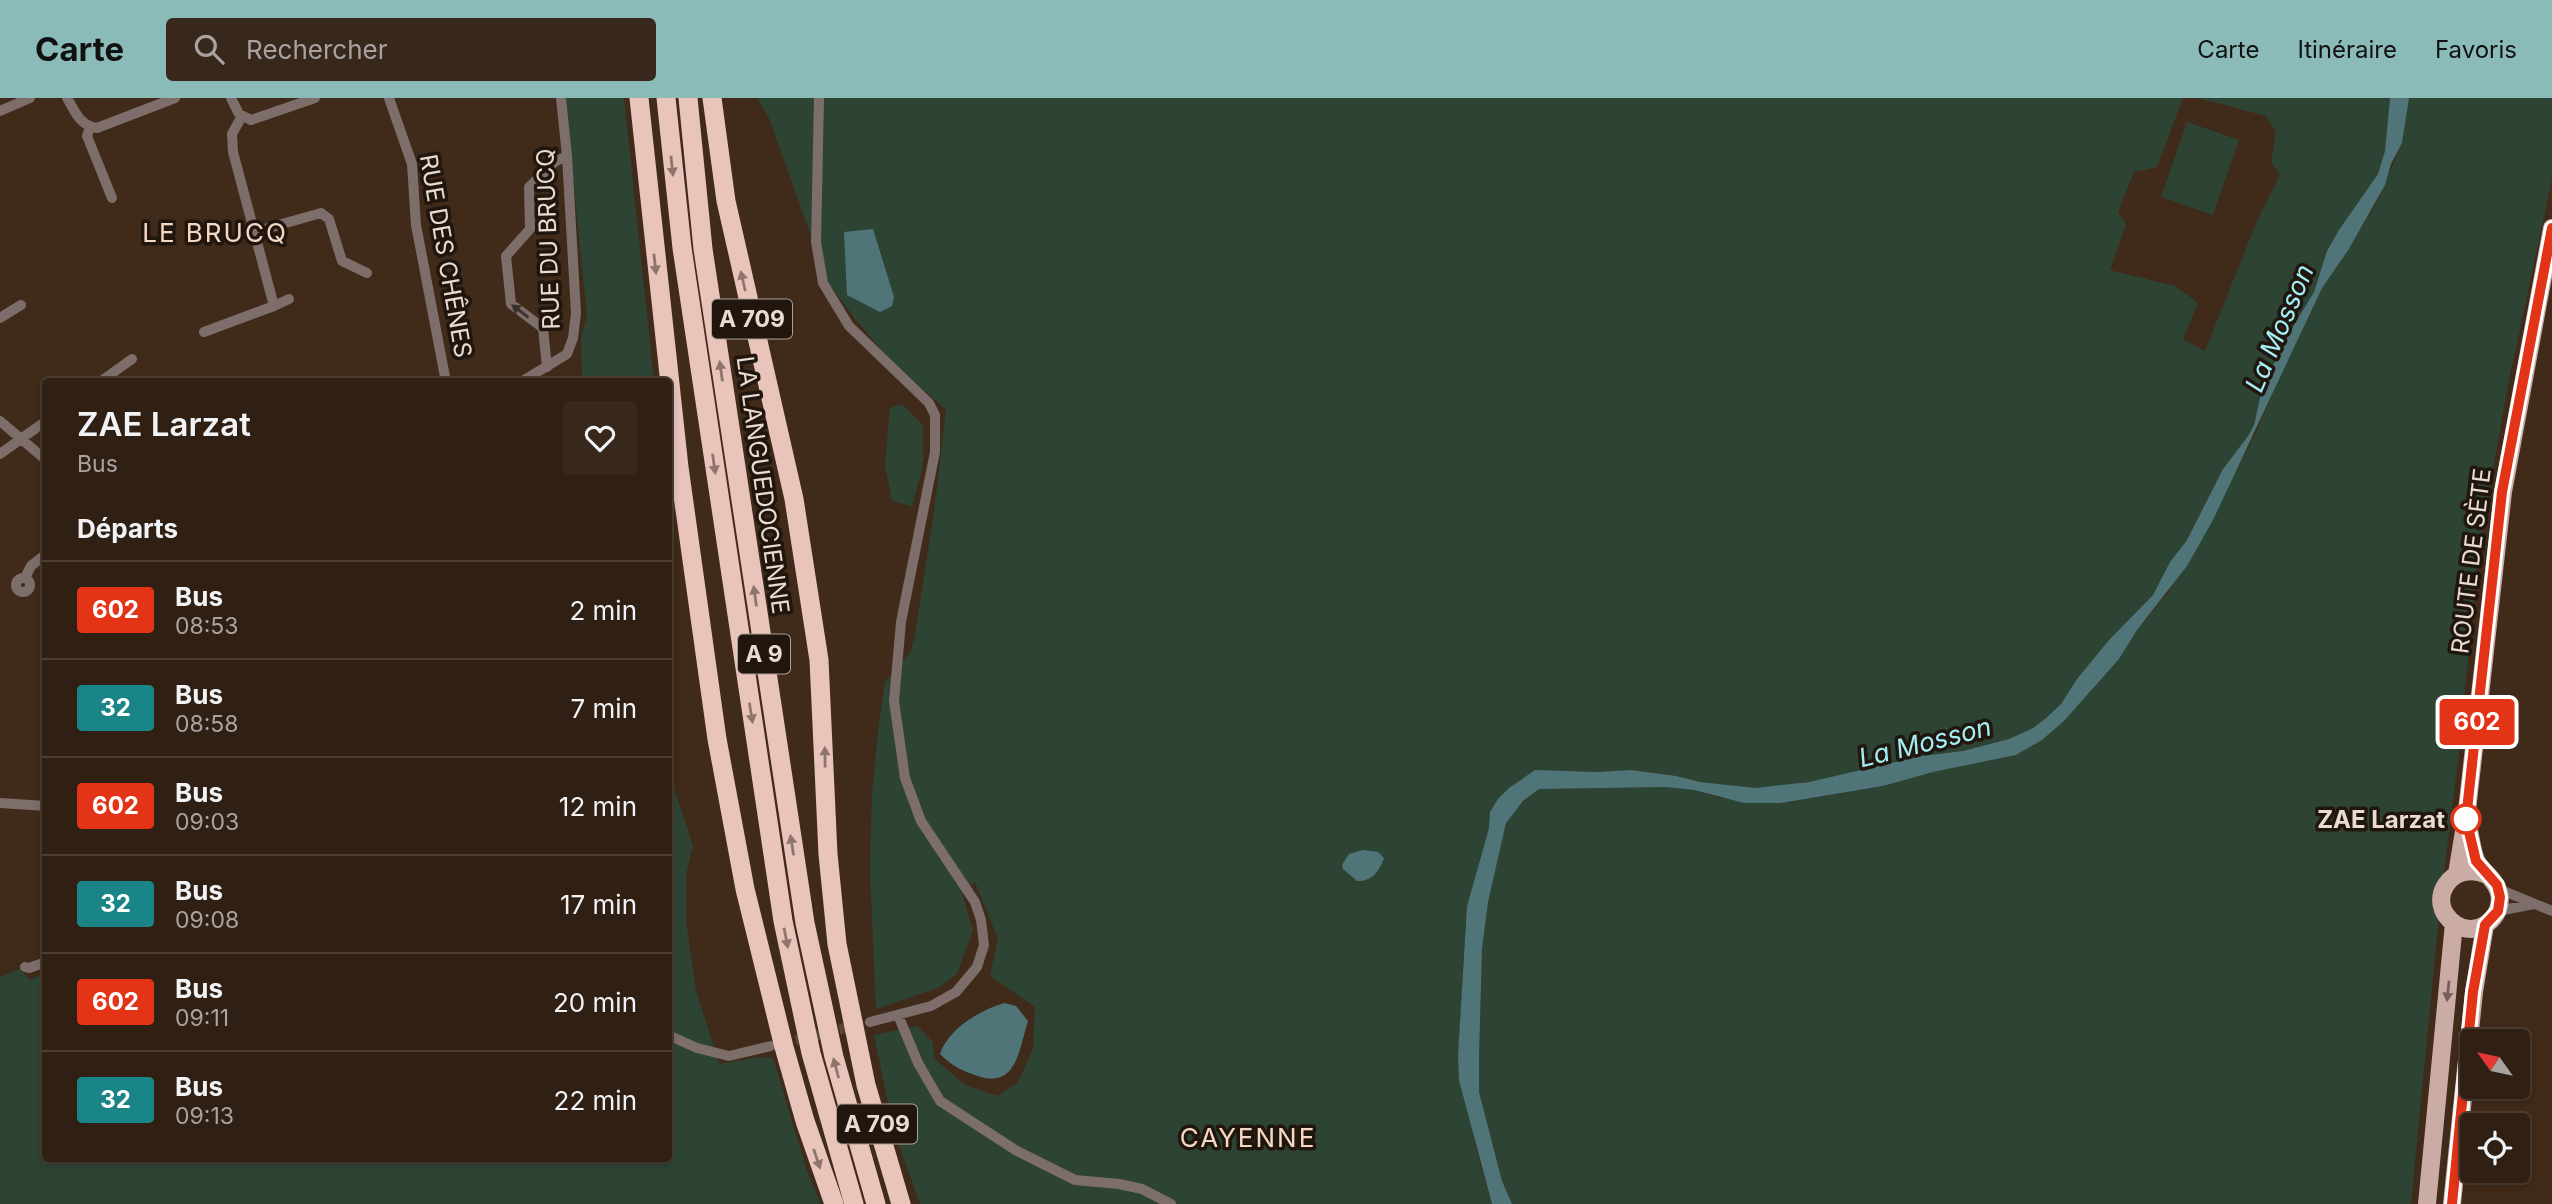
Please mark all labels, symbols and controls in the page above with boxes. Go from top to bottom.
search box [166,18,656,81]
text: Carte [35,29,124,69]
icon: search [190,30,228,68]
text: Rechercher [246,34,388,65]
text: Carte [2197,35,2259,64]
text: Itinéraire [2297,35,2397,64]
text: Favoris [2435,35,2517,64]
street label: RUE DU BRUCQ [530,148,566,330]
street label: RUE DES CHÊNES [414,152,479,360]
one-way arrow [667,155,678,177]
district label: LE BRUCQ [142,217,288,248]
one-way arrow [650,254,661,276]
water label: La Mosson [2238,260,2320,396]
one-way arrow [737,270,748,292]
road number: A 709 [712,300,792,339]
one-way arrow [511,304,530,318]
street label: LA LANGUEDOCIENNE [731,354,795,616]
one-way arrow [715,360,726,382]
button: heart [563,401,637,475]
text: ZAE Larzat [77,404,251,444]
text: Bus [77,450,118,478]
one-way arrow [708,453,719,475]
street label: ROUTE DE SÈTE [2444,467,2497,655]
text: Départs [77,513,178,544]
text: Bus [175,581,223,612]
one-way arrow [749,585,760,607]
text: 602 [92,595,139,624]
text: 2 min [569,595,637,626]
text: 08:53 [175,612,239,640]
road number: A 9 [738,634,790,674]
text: Bus [175,679,223,710]
text: 32 [100,693,131,722]
text: 7 min [571,693,637,724]
line badge: 602 [2437,699,2517,745]
one-way arrow [746,702,757,724]
text: 602 [2454,707,2500,736]
text: 08:58 [175,710,239,738]
water label: La Mosson [1856,711,1994,773]
one-way arrow [819,746,830,768]
text: Bus [175,777,223,808]
text: 602 [92,791,139,820]
text: 12 min [559,791,637,822]
marker: ZAE Larzat [2451,804,2481,834]
place label: ZAE Larzat [2317,805,2445,834]
text: 09:03 [175,808,239,836]
one-way arrow [786,834,797,856]
text: Bus [175,875,223,906]
text: 32 [100,889,131,918]
text: 17 min [560,889,637,920]
text: 09:08 [175,906,239,934]
one-way arrow [781,927,792,949]
text: Bus [175,973,223,1004]
one-way arrow [2442,981,2453,1003]
text: 602 [92,987,139,1016]
text: 20 min [553,987,637,1018]
text: 09:11 [175,1004,229,1032]
north arrow [2460,1029,2530,1099]
map controls [2460,1029,2530,1183]
one-way arrow [831,1057,841,1078]
text: Bus [175,1071,223,1102]
text: 32 [100,1085,131,1114]
text: 22 min [554,1085,637,1116]
text: 09:13 [175,1102,234,1130]
road number: A 709 [837,1105,917,1144]
button: locate [2460,1113,2530,1183]
district label: CAYENNE [1180,1122,1316,1153]
one-way arrow [813,1149,823,1170]

